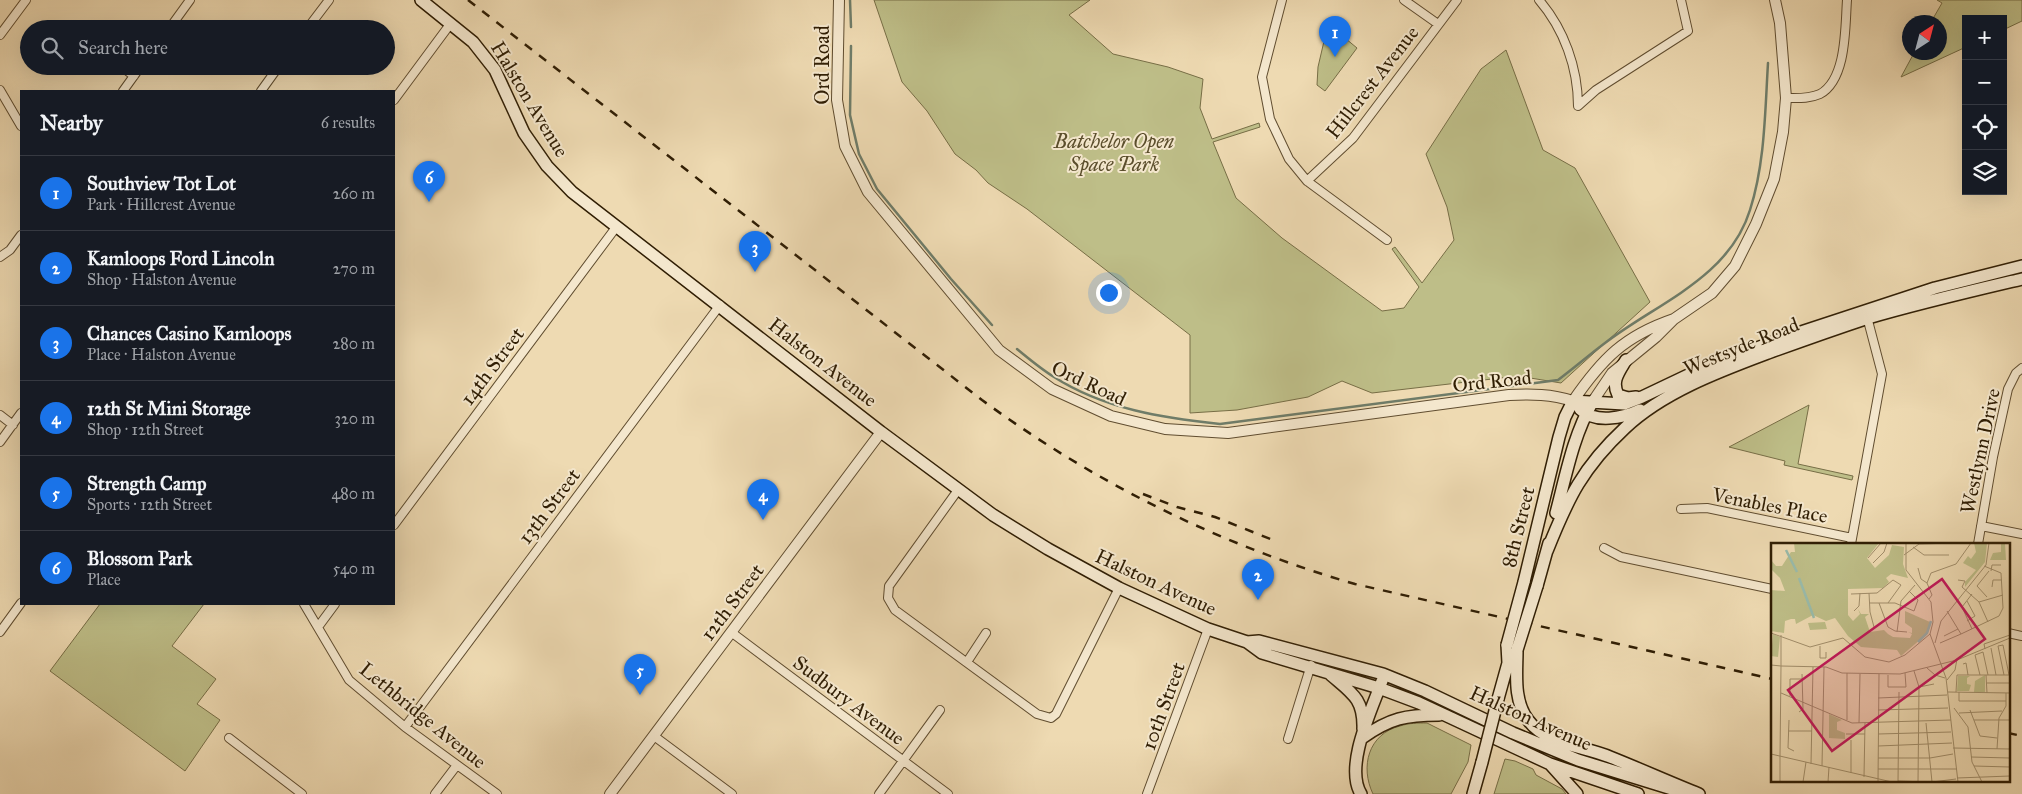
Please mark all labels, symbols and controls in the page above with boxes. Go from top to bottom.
north arrow [1902,15,1947,60]
map controls [1962,15,2007,195]
button: + [1962,15,2007,60]
pin: 1 [1319,16,1351,57]
search box [20,20,395,75]
street label: Hillcrest Avenue [1321,21,1423,143]
street label: Ord Road [810,25,834,105]
icon: search [38,34,66,62]
text: Search here [78,36,168,59]
street label: Halston Avenue [486,37,574,161]
button: − [1962,60,2007,105]
button: locate [1962,105,2007,150]
text: Nearby [40,110,103,136]
text: 6 results [321,113,375,132]
park label: Batchelor Open Space Park [1053,129,1175,177]
button: layers [1962,150,2007,195]
pin: 6 [413,161,445,202]
text: Southview Tot Lot [87,172,236,195]
text: 1 [53,184,59,203]
text: 260 m [333,184,375,203]
text: Park · Hillcrest Avenue [87,195,235,214]
pin: 3 [739,231,771,272]
text: Kamloops Ford Lincoln [87,247,274,270]
text: 2 [52,259,60,278]
text: 270 m [333,259,375,278]
text: Shop · Halston Avenue [87,270,236,289]
your location [1096,280,1122,306]
street label: Halston Avenue [764,312,882,412]
street label: Westsyde Road [1680,312,1802,380]
text: Chances Casino Kamloops [87,322,291,345]
street label: 14th Street [455,322,529,410]
text: 3 [53,334,59,353]
text: 280 m [332,334,375,353]
text: Place · Halston Avenue [87,345,236,364]
street label: Ord Road [1048,355,1130,411]
street label: Ord Road [1451,365,1533,397]
street label: Westlynn Drive [1955,386,2005,516]
text: 12th St Mini Storage [87,397,251,420]
text: 4 [52,409,60,428]
text: 320 m [335,409,375,428]
text: Shop · 12th Street [87,420,204,439]
street label: 13th Street [513,464,585,548]
text: Strength Camp [87,472,207,495]
pin: 4 [747,479,779,520]
street label: Venables Place [1709,482,1830,528]
text: 5 [52,484,60,503]
text: 480 m [331,484,375,503]
street label: 8th Street [1496,484,1540,570]
text: Sports · 12th Street [87,495,212,514]
street label: Halston Avenue [1092,543,1220,621]
inset map [1771,543,2010,782]
text: Blossom Park [87,547,192,570]
text: 6 [52,559,60,578]
text: 540 m [333,559,375,578]
street label: 12th Street [695,559,769,645]
pin: 2 [1242,559,1274,600]
text: Place [87,570,121,589]
street label: Sudbury Avenue [788,650,910,750]
pin: 5 [624,654,656,695]
street label: Lethbridge Avenue [354,657,491,774]
street label: 10th Street [1136,659,1190,753]
street label: Halston Avenue [1466,680,1596,756]

